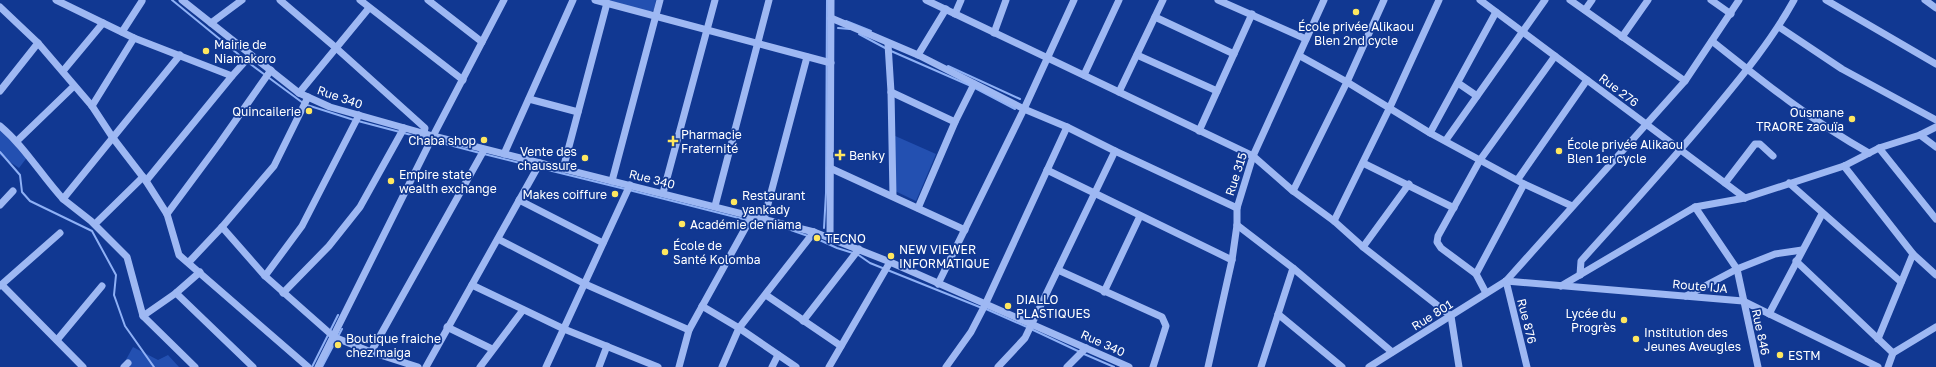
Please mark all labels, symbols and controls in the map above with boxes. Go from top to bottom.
marker: École privée Alikaou Blen 2nd cycle [1351,7,1361,17]
place label: École privée Alikaou Blen 2nd cycle [1298,19,1414,48]
place label: Mairie de Niamakoro [214,37,276,66]
marker: Mairie de Niamakoro [201,46,211,56]
street label: Rue 276 [1596,70,1642,110]
street label: Rue 340 [315,82,365,112]
place label: Quincailerie [232,104,301,119]
place label: Ousmane TRAORE zaouïa [1756,105,1844,134]
marker: Quincailerie [304,106,314,116]
marker: Ousmane TRAORE zaouïa [1847,114,1857,124]
place label: Pharmacie Fraternité [681,127,742,156]
place label: Chaba shop [408,133,476,148]
marker: Chaba shop [479,135,489,145]
marker: Pharmacie Fraternité [668,136,678,146]
place label: École privée Alikaou Blen 1er cycle [1567,137,1683,166]
place label: Vente des chaussure [518,144,577,173]
marker: École privée Alikaou Blen 1er cycle [1554,146,1564,156]
place label: Benky [849,148,885,163]
marker: Benky [834,149,846,161]
street label: Rue 315 [1222,150,1250,198]
marker: Vente des chaussure [580,153,590,163]
street label: Rue 340 [627,166,677,192]
place label: Empire state wealth exchange [399,167,497,196]
marker: Empire state wealth exchange [386,176,396,186]
place label: Makes coiffure [522,187,607,202]
place label: Restaurant yankady [742,188,806,217]
marker: Makes coiffure [610,189,620,199]
marker: Restaurant yankady [729,197,739,207]
place label: Académie de niama [690,217,802,232]
marker: Académie de niama [677,219,687,229]
place label: TECNO [825,231,866,246]
marker: TECNO [812,233,822,243]
place label: École de Santé Kolomba [673,238,760,267]
place label: NEW VIEWER INFORMATIQUE [899,242,990,271]
marker: École de Santé Kolomba [660,247,670,257]
marker: NEW VIEWER INFORMATIQUE [886,251,896,261]
street label: Route IJA [1672,276,1728,296]
place label: DIALLO PLASTIQUES [1016,292,1091,321]
street label: Rue 801 [1409,296,1456,333]
street label: Rue 876 [1514,297,1540,345]
marker: DIALLO PLASTIQUES [1003,301,1013,311]
place label: Lycée du Progrès [1566,306,1616,335]
street label: Rue 846 [1749,307,1773,357]
marker: Lycée du Progrès [1619,315,1629,325]
place label: Institution des Jeunes Aveugles [1644,325,1741,354]
street label: Rue 340 [1079,327,1127,359]
place label: Boutique fraiche chez maiga [346,331,441,360]
marker: Institution des Jeunes Aveugles [1631,334,1641,344]
marker: Boutique fraiche chez maiga [333,340,343,350]
place label: ESTM [1788,348,1821,363]
marker: ESTM [1775,350,1785,360]

